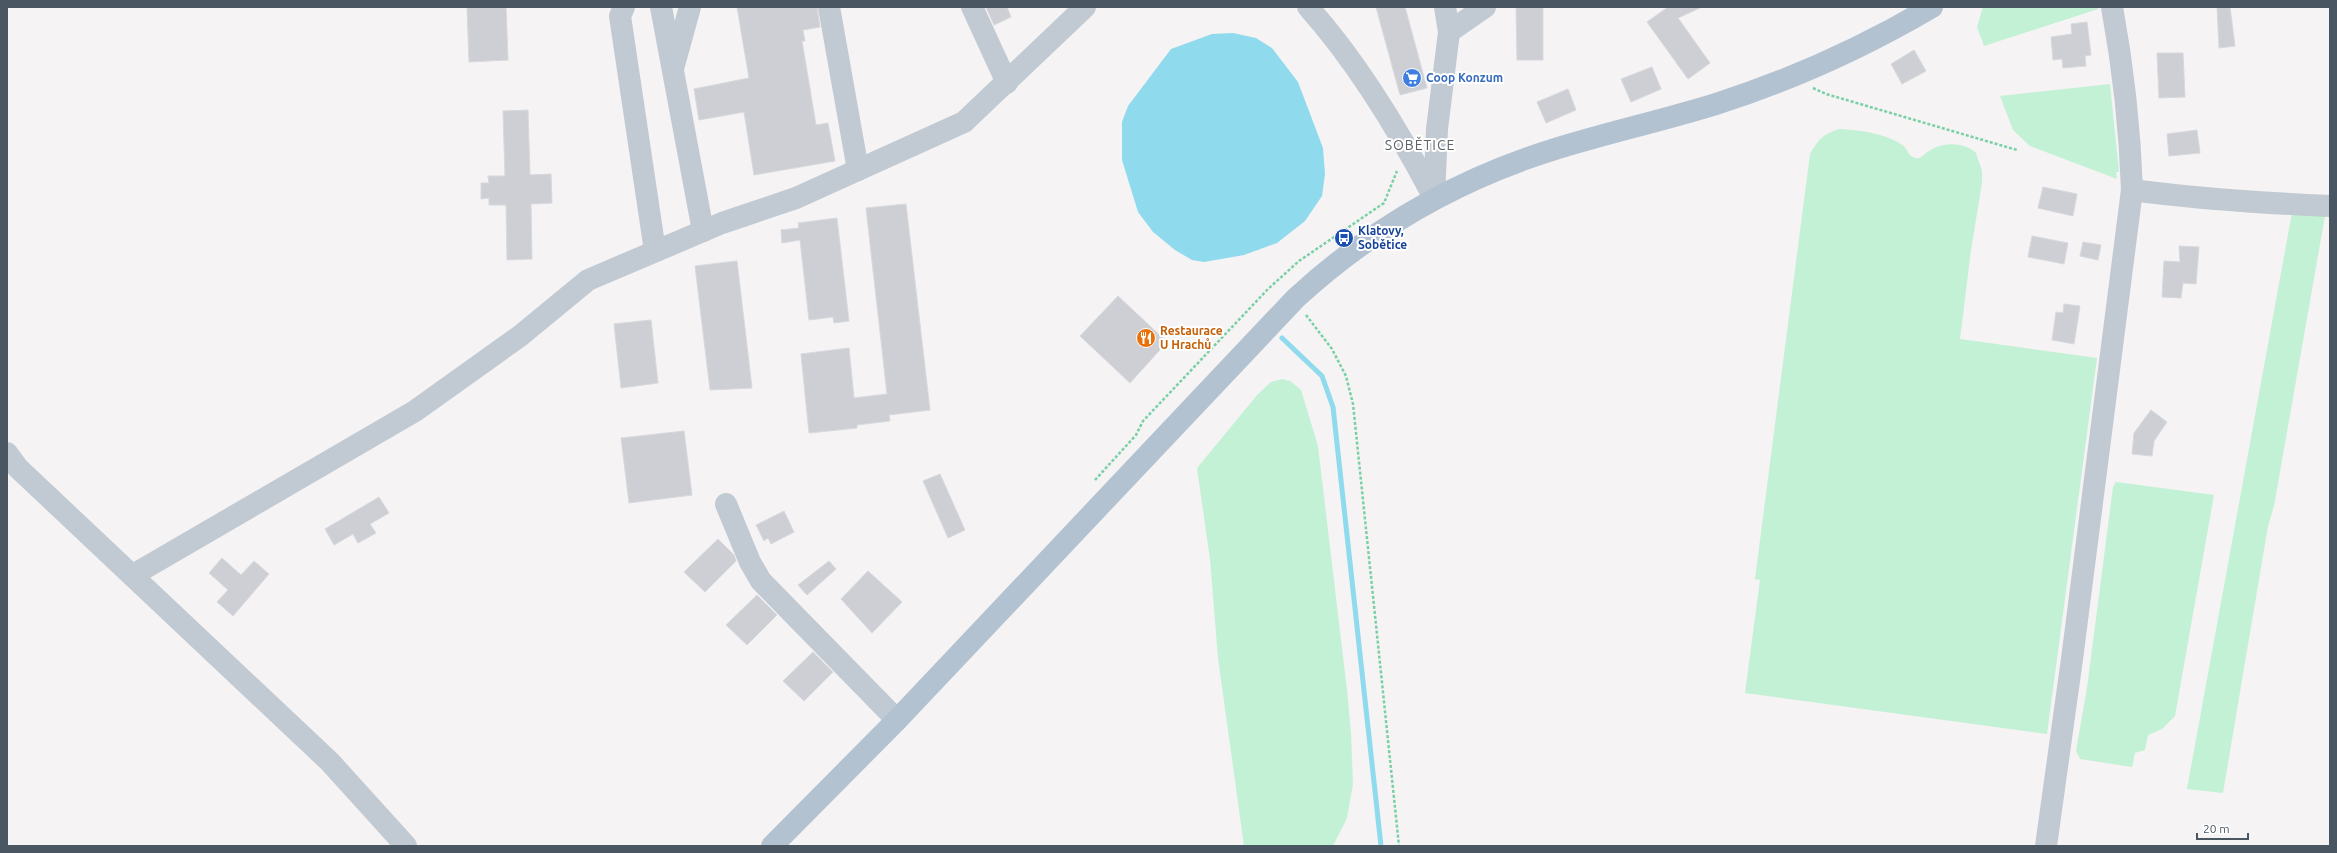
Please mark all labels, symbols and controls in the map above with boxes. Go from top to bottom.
supermarket icon: Coop Konzum [1401,67,1423,89]
place label: Coop Konzum [1426,71,1503,84]
district label: SOBĚTICE [1385,136,1455,153]
place label: Klatovy, Sobětice [1358,224,1407,251]
bus stop icon: Klatovy, Sobětice [1333,227,1355,249]
place label: Restaurace U Hrachů [1160,324,1223,351]
restaurant icon: Restaurace U Hrachů [1135,327,1157,349]
scale bar [2197,815,2248,841]
text: 20 m [2203,822,2230,835]

